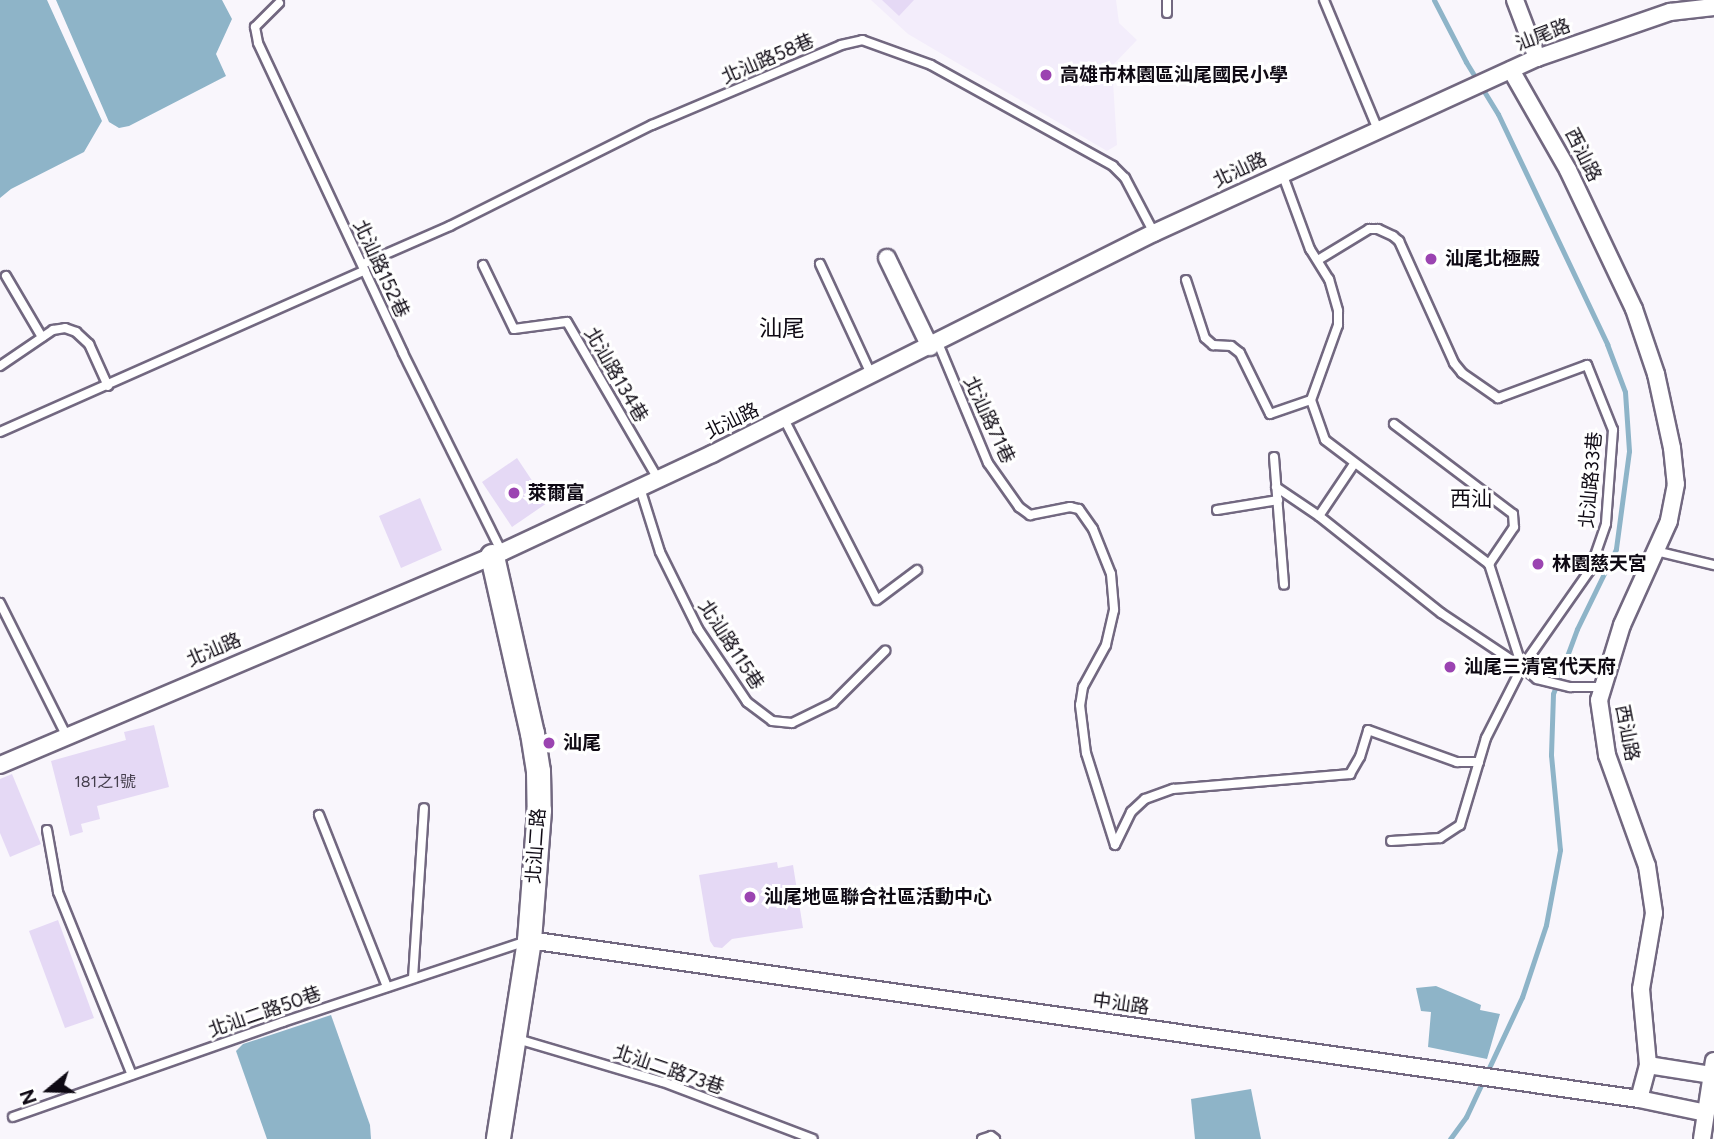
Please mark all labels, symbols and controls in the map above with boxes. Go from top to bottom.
street label: 汕尾路 [1512,14,1574,56]
street label: 北汕路58巷 [718,29,818,89]
place label: 高雄市林園區汕尾國民小學 [1060,64,1288,86]
marker: 高雄市林園區汕尾國民小學 [1038,67,1054,83]
street label: 西汕路 [1560,124,1606,186]
street label: 北汕路 [1209,148,1271,192]
street label: 北汕路152巷 [348,216,414,322]
place label: 汕尾北極殿 [1445,248,1540,270]
marker: 汕尾北極殿 [1423,251,1439,267]
district label: 汕尾 [759,314,805,342]
street label: 北汕路134巷 [580,323,652,427]
street label: 北汕路71巷 [959,373,1019,467]
street label: 北汕路 [701,398,763,444]
street label: 北汕路33巷 [1575,431,1607,529]
place label: 萊爾富 [528,482,585,504]
marker: 萊爾富 [506,485,522,501]
district label: 西汕 [1450,486,1492,512]
place label: 林園慈天宮 [1552,553,1647,575]
marker: 林園慈天宮 [1530,556,1546,572]
street label: 北汕路115巷 [693,596,769,694]
street label: 北汕路 [183,628,245,672]
place label: 汕尾三清宮代天府 [1464,656,1616,678]
marker: 汕尾三清宮代天府 [1442,659,1458,675]
street label: 西汕路 [1610,703,1644,763]
place label: 汕尾 [563,732,601,754]
marker: 汕尾 [541,735,557,751]
house number: 181之1號 [74,772,136,792]
street label: 北汕二路 [522,807,550,885]
place label: 汕尾地區聯合社區活動中心 [764,886,992,908]
marker: 汕尾地區聯合社區活動中心 [742,889,758,905]
street label: 北汕二路50巷 [205,982,325,1042]
street label: 中汕路 [1091,989,1151,1019]
street label: 北汕二路73巷 [611,1040,727,1100]
north arrow [14,1055,84,1125]
text: N [15,1086,42,1108]

